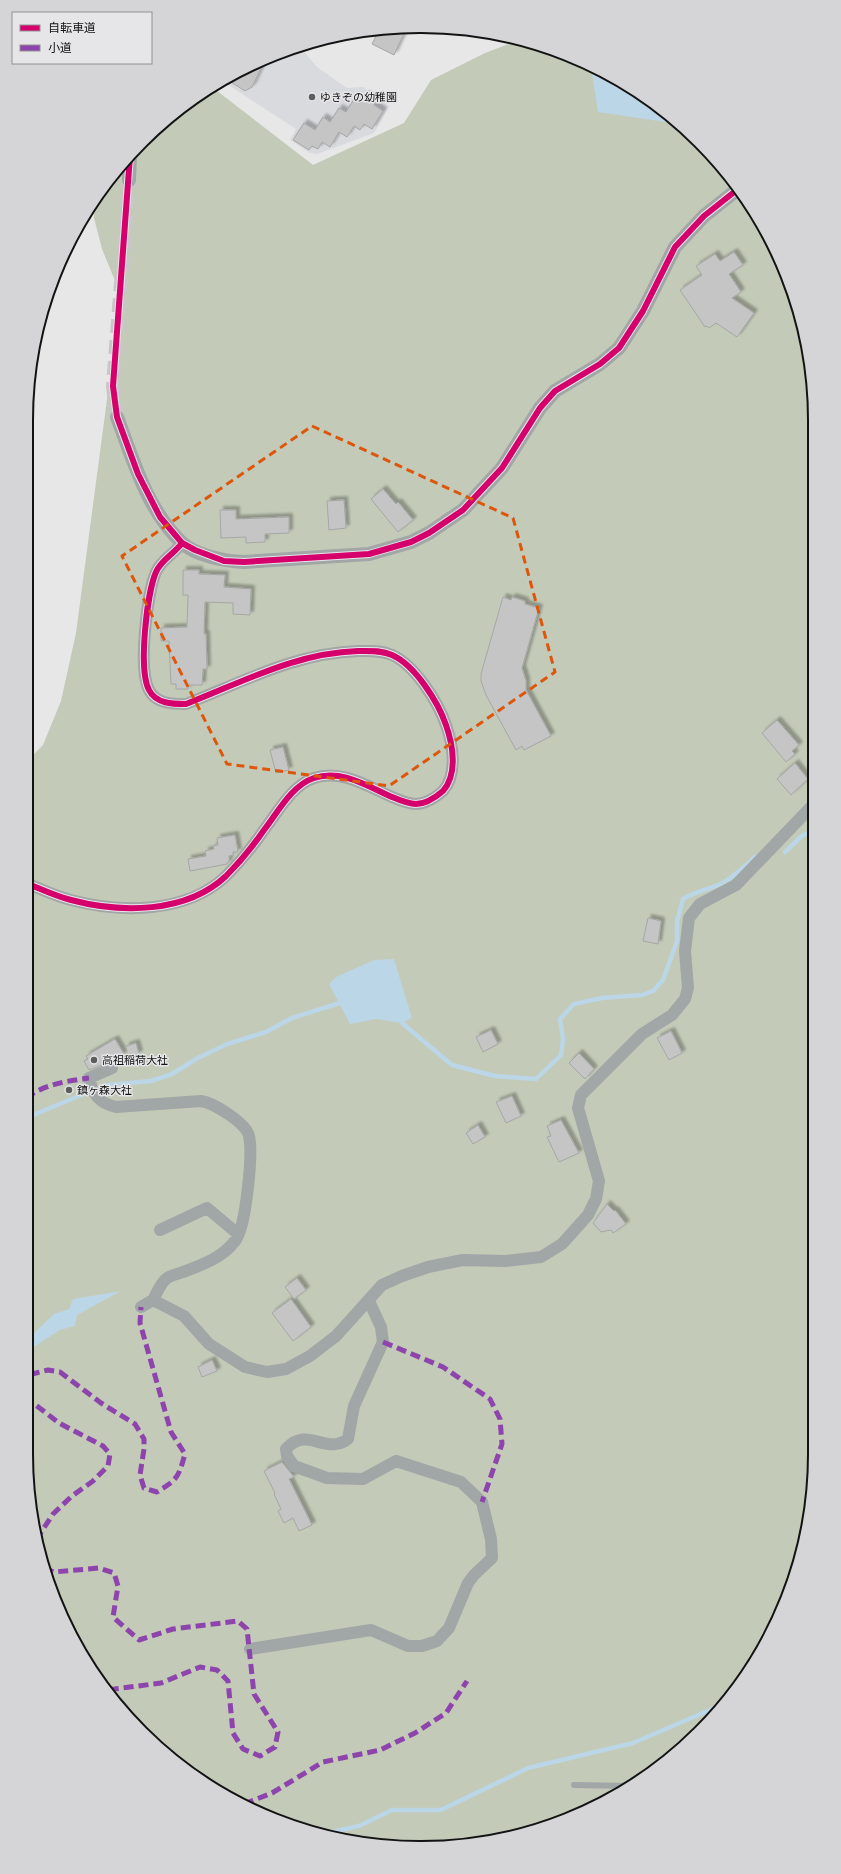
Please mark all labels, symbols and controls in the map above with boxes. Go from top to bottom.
legend [12,12,152,64]
text: 自転車道 [48,20,96,37]
text: 小道 [48,40,72,57]
place label: ゆきぞの幼稚園 [320,90,397,105]
marker: ゆきぞの幼稚園 [307,92,317,102]
place label: 高祖稲荷大社 [102,1053,168,1068]
marker: 高祖稲荷大社 [89,1055,99,1065]
place label: 鎮ヶ森大社 [77,1083,132,1098]
marker: 鎮ヶ森大社 [64,1085,74,1095]

